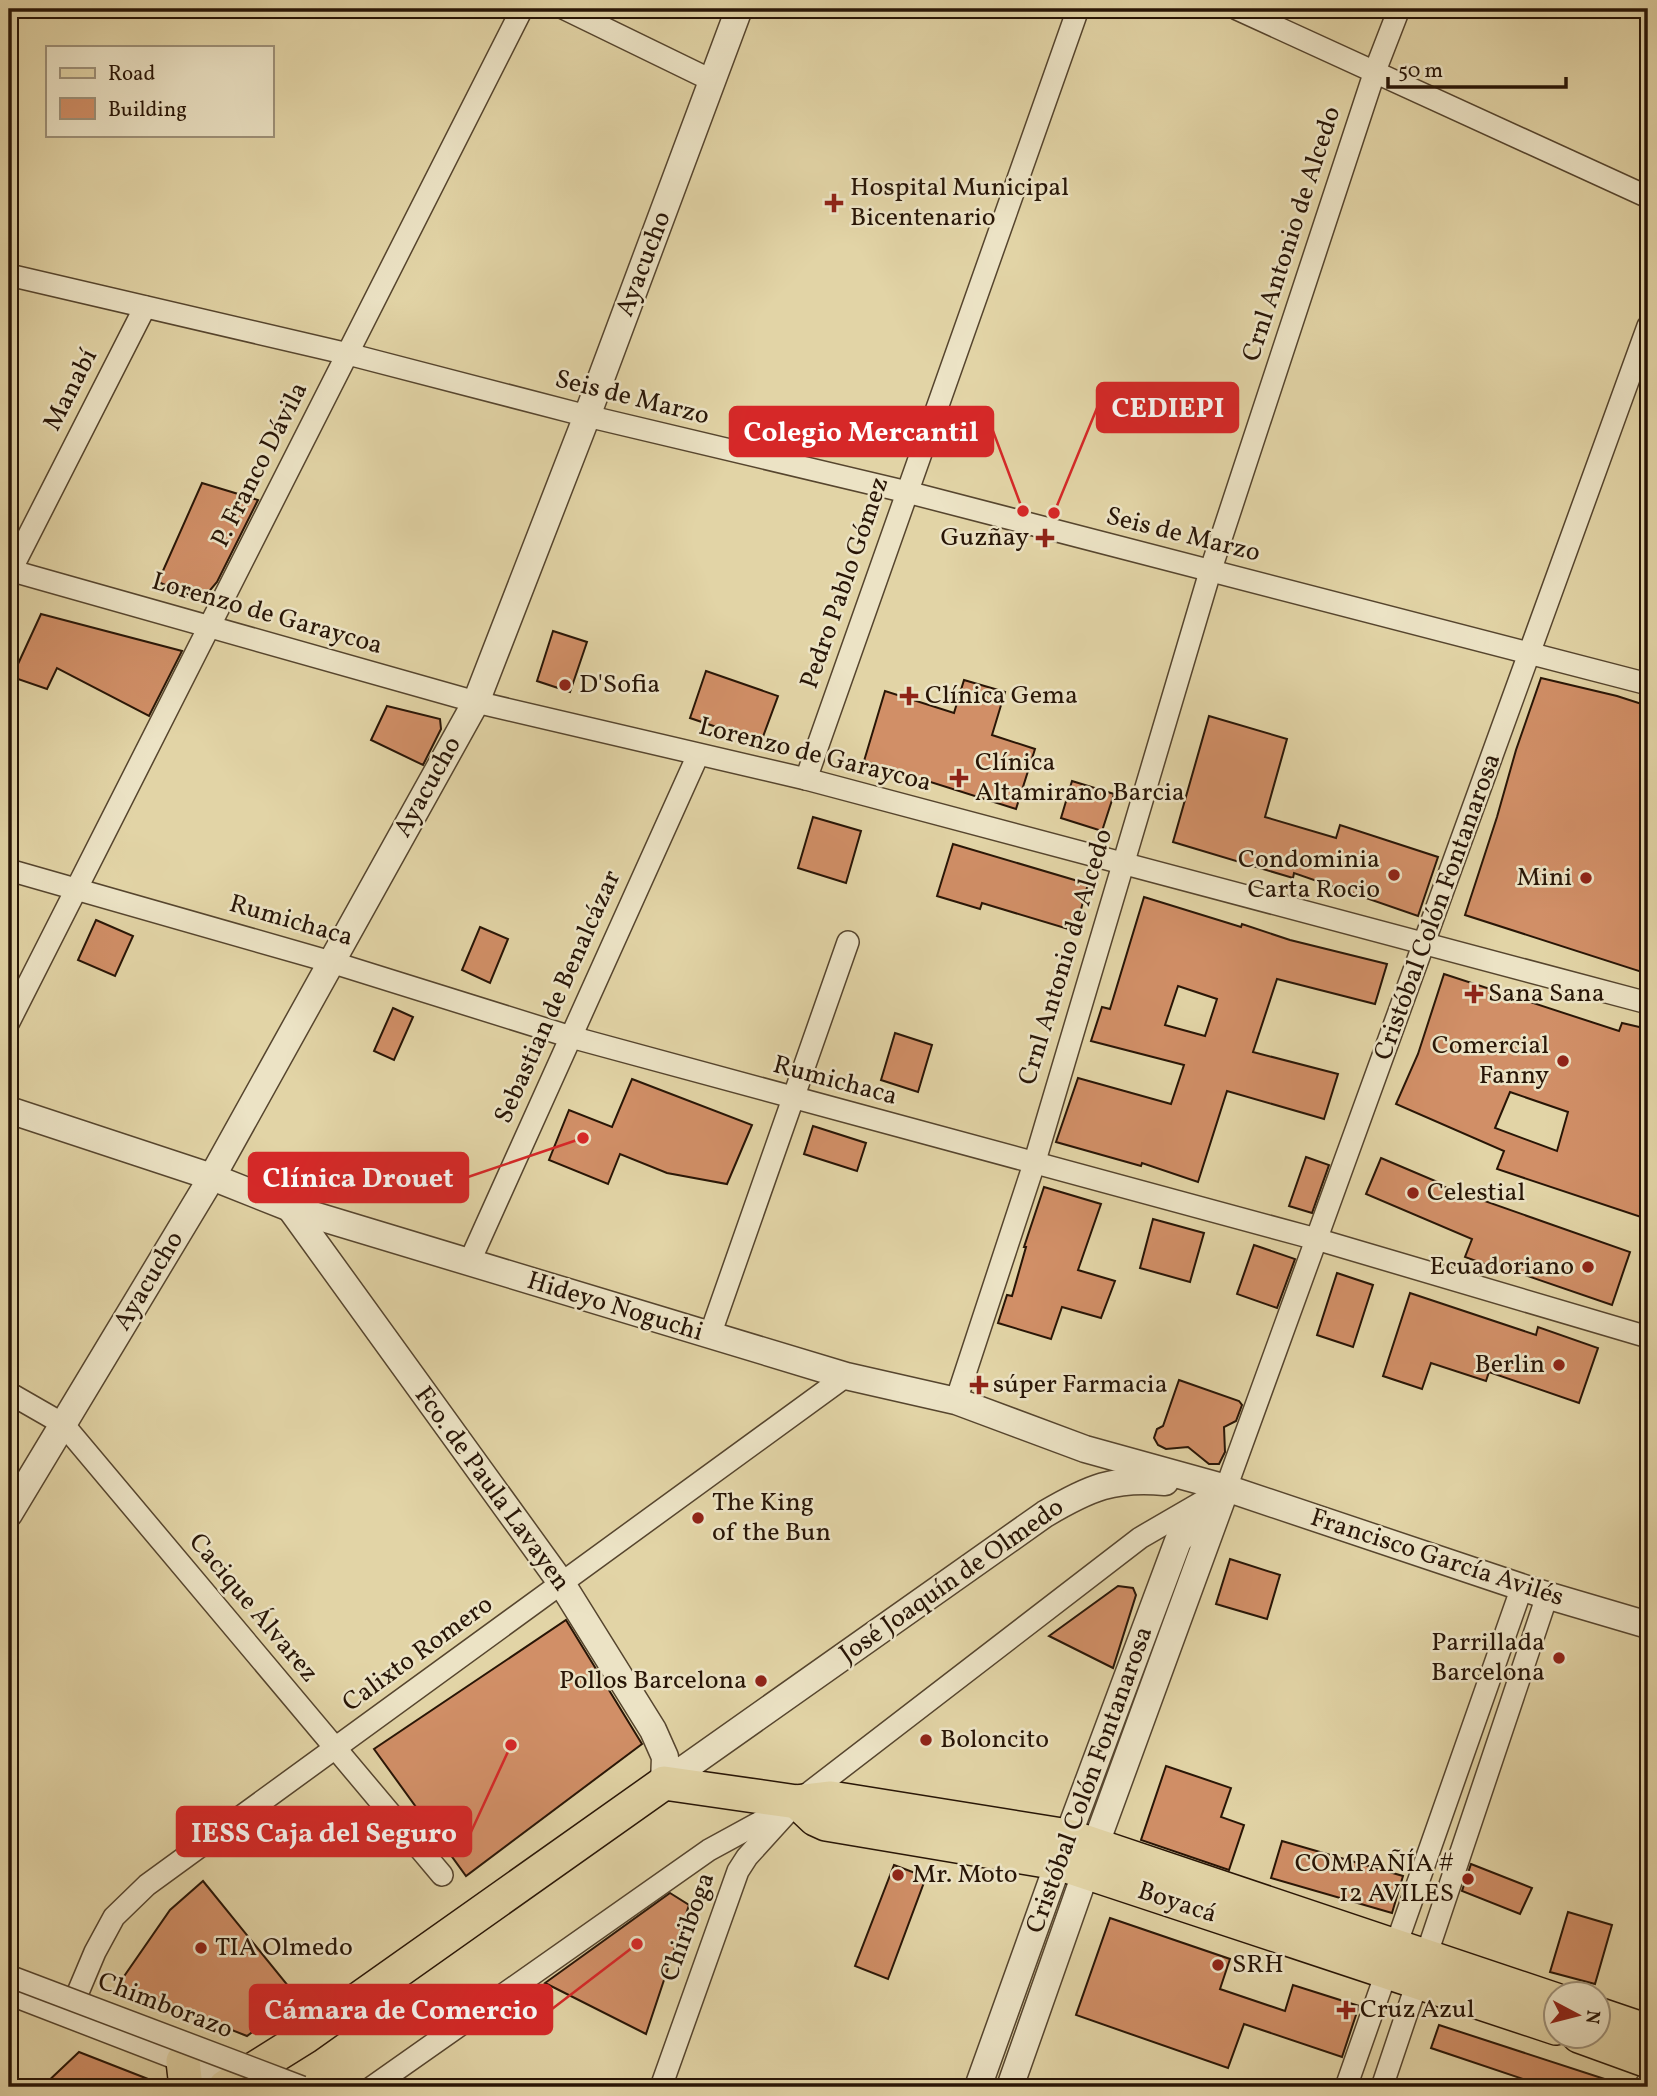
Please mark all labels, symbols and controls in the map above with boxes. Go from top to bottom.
legend [46,46,273,136]
scale bar [1388,46,1566,90]
text: 50 m [1398,57,1443,86]
text: Road [108,60,155,89]
text: Building [108,96,187,125]
street label: Crnl Antonio de Alcedo [1234,102,1350,366]
place label: Hospital Municipal Bicentenario [850,170,1069,236]
marker: Hospital Municipal Bicentenario [824,193,844,213]
street label: Ayacucho [607,206,681,322]
street label: Manabí [35,343,107,437]
street label: Seis de Marzo [551,361,713,435]
street label: P. Franco Dávila [203,376,317,554]
callout: CEDIEPI [1097,383,1238,432]
text: CEDIEPI [1112,390,1224,429]
callout: Colegio Mercantil [730,407,993,456]
text: Colegio Mercantil [744,414,978,453]
street label: Pedro Pablo Gómez [792,472,898,694]
street label: Seis de Marzo [1102,498,1264,572]
place label: Guzñay [941,520,1029,556]
marker: Guzñay [1035,528,1055,548]
street label: Lorenzo de Garaycoa [147,564,387,664]
place label: D'Sofia [579,667,660,703]
marker: D'Sofia [557,677,573,693]
place label: Clínica Gema [925,678,1078,714]
marker: Clínica Gema [899,686,919,706]
street label: Lorenzo de Garaycoa [695,709,935,801]
street label: Ayacucho [386,730,470,844]
place label: Clínica Altamirano Barcia [975,745,1185,811]
street label: Cristóbal Colón Fontanarosa [1366,748,1510,1066]
marker: Clínica Altamirano Barcia [949,768,969,788]
street label: Crnl Antonio de Alcedo [1010,825,1122,1089]
place label: Condominia Carta Rocio [1238,842,1380,908]
place label: Mini [1517,860,1572,896]
street label: Sebastian de Benalcázar [486,864,630,1129]
marker: Condominia Carta Rocio [1386,867,1402,883]
marker: Mini [1578,870,1594,886]
street label: Rumichaca [225,886,357,956]
place label: Sana Sana [1488,976,1605,1012]
marker: Sana Sana [1466,986,1482,1002]
place label: Comercial Fanny [1432,1028,1549,1094]
street label: Rumichaca [769,1047,901,1115]
marker: Comercial Fanny [1555,1053,1571,1069]
callout: Clínica Drouet [249,1153,468,1202]
text: Clínica Drouet [262,1160,454,1199]
place label: Celestial [1427,1175,1525,1211]
marker: Celestial [1405,1185,1421,1201]
street label: Ayacucho [105,1224,193,1338]
place label: Ecuadoriano [1430,1249,1574,1285]
marker: Ecuadoriano [1580,1259,1596,1275]
street label: Hideyo Noguchi [523,1263,707,1351]
place label: Berlin [1474,1347,1545,1383]
marker: Berlin [1551,1357,1567,1373]
place label: súper Farmacia [993,1367,1168,1403]
marker: súper Farmacia [971,1377,987,1393]
street label: Fco. de Paula Lavayen [405,1379,579,1599]
place label: The King of the Bun [712,1485,831,1551]
street label: José Joaquín de Olmedo [832,1490,1072,1672]
street label: Francisco García Avilés [1306,1500,1568,1616]
marker: The King of the Bun [690,1510,706,1526]
street label: Cacique Álvarez [180,1526,326,1690]
street label: Calixto Romero [335,1587,501,1721]
street label: Cristóbal Colón Fontanarosa [1018,1621,1162,1939]
place label: Parrillada Barcelona [1431,1625,1545,1691]
marker: Parrillada Barcelona [1551,1650,1567,1666]
place label: Pollos Barcelona [559,1663,747,1699]
marker: Pollos Barcelona [753,1673,769,1689]
place label: Boloncito [940,1722,1049,1758]
marker: Boloncito [918,1732,934,1748]
callout: IESS Caja del Seguro [177,1807,471,1856]
text: IESS Caja del Seguro [191,1815,457,1854]
place label: COMPAÑÍA # 12 AVILES [1295,1846,1454,1912]
place label: Mr. Moto [912,1857,1018,1893]
marker: Mr. Moto [890,1867,906,1883]
street label: Chiriboga [652,1868,724,1986]
marker: COMPAÑÍA # 12 AVILES [1460,1871,1476,1887]
street label: Boyacá [1133,1873,1221,1933]
place label: TIA Olmedo [215,1930,353,1966]
marker: TIA Olmedo [193,1940,209,1956]
place label: SRH [1232,1947,1284,1983]
marker: SRH [1210,1957,1226,1973]
street label: Chimborazo [92,1964,238,2048]
north arrow [1542,1980,1612,2050]
callout: Cámara de Comercio [250,1985,552,2034]
text: Cámara de Comercio [264,1992,538,2031]
place label: Cruz Azul [1360,1992,1475,2028]
marker: Cruz Azul [1338,2002,1354,2018]
text: N [1578,2008,1606,2025]

